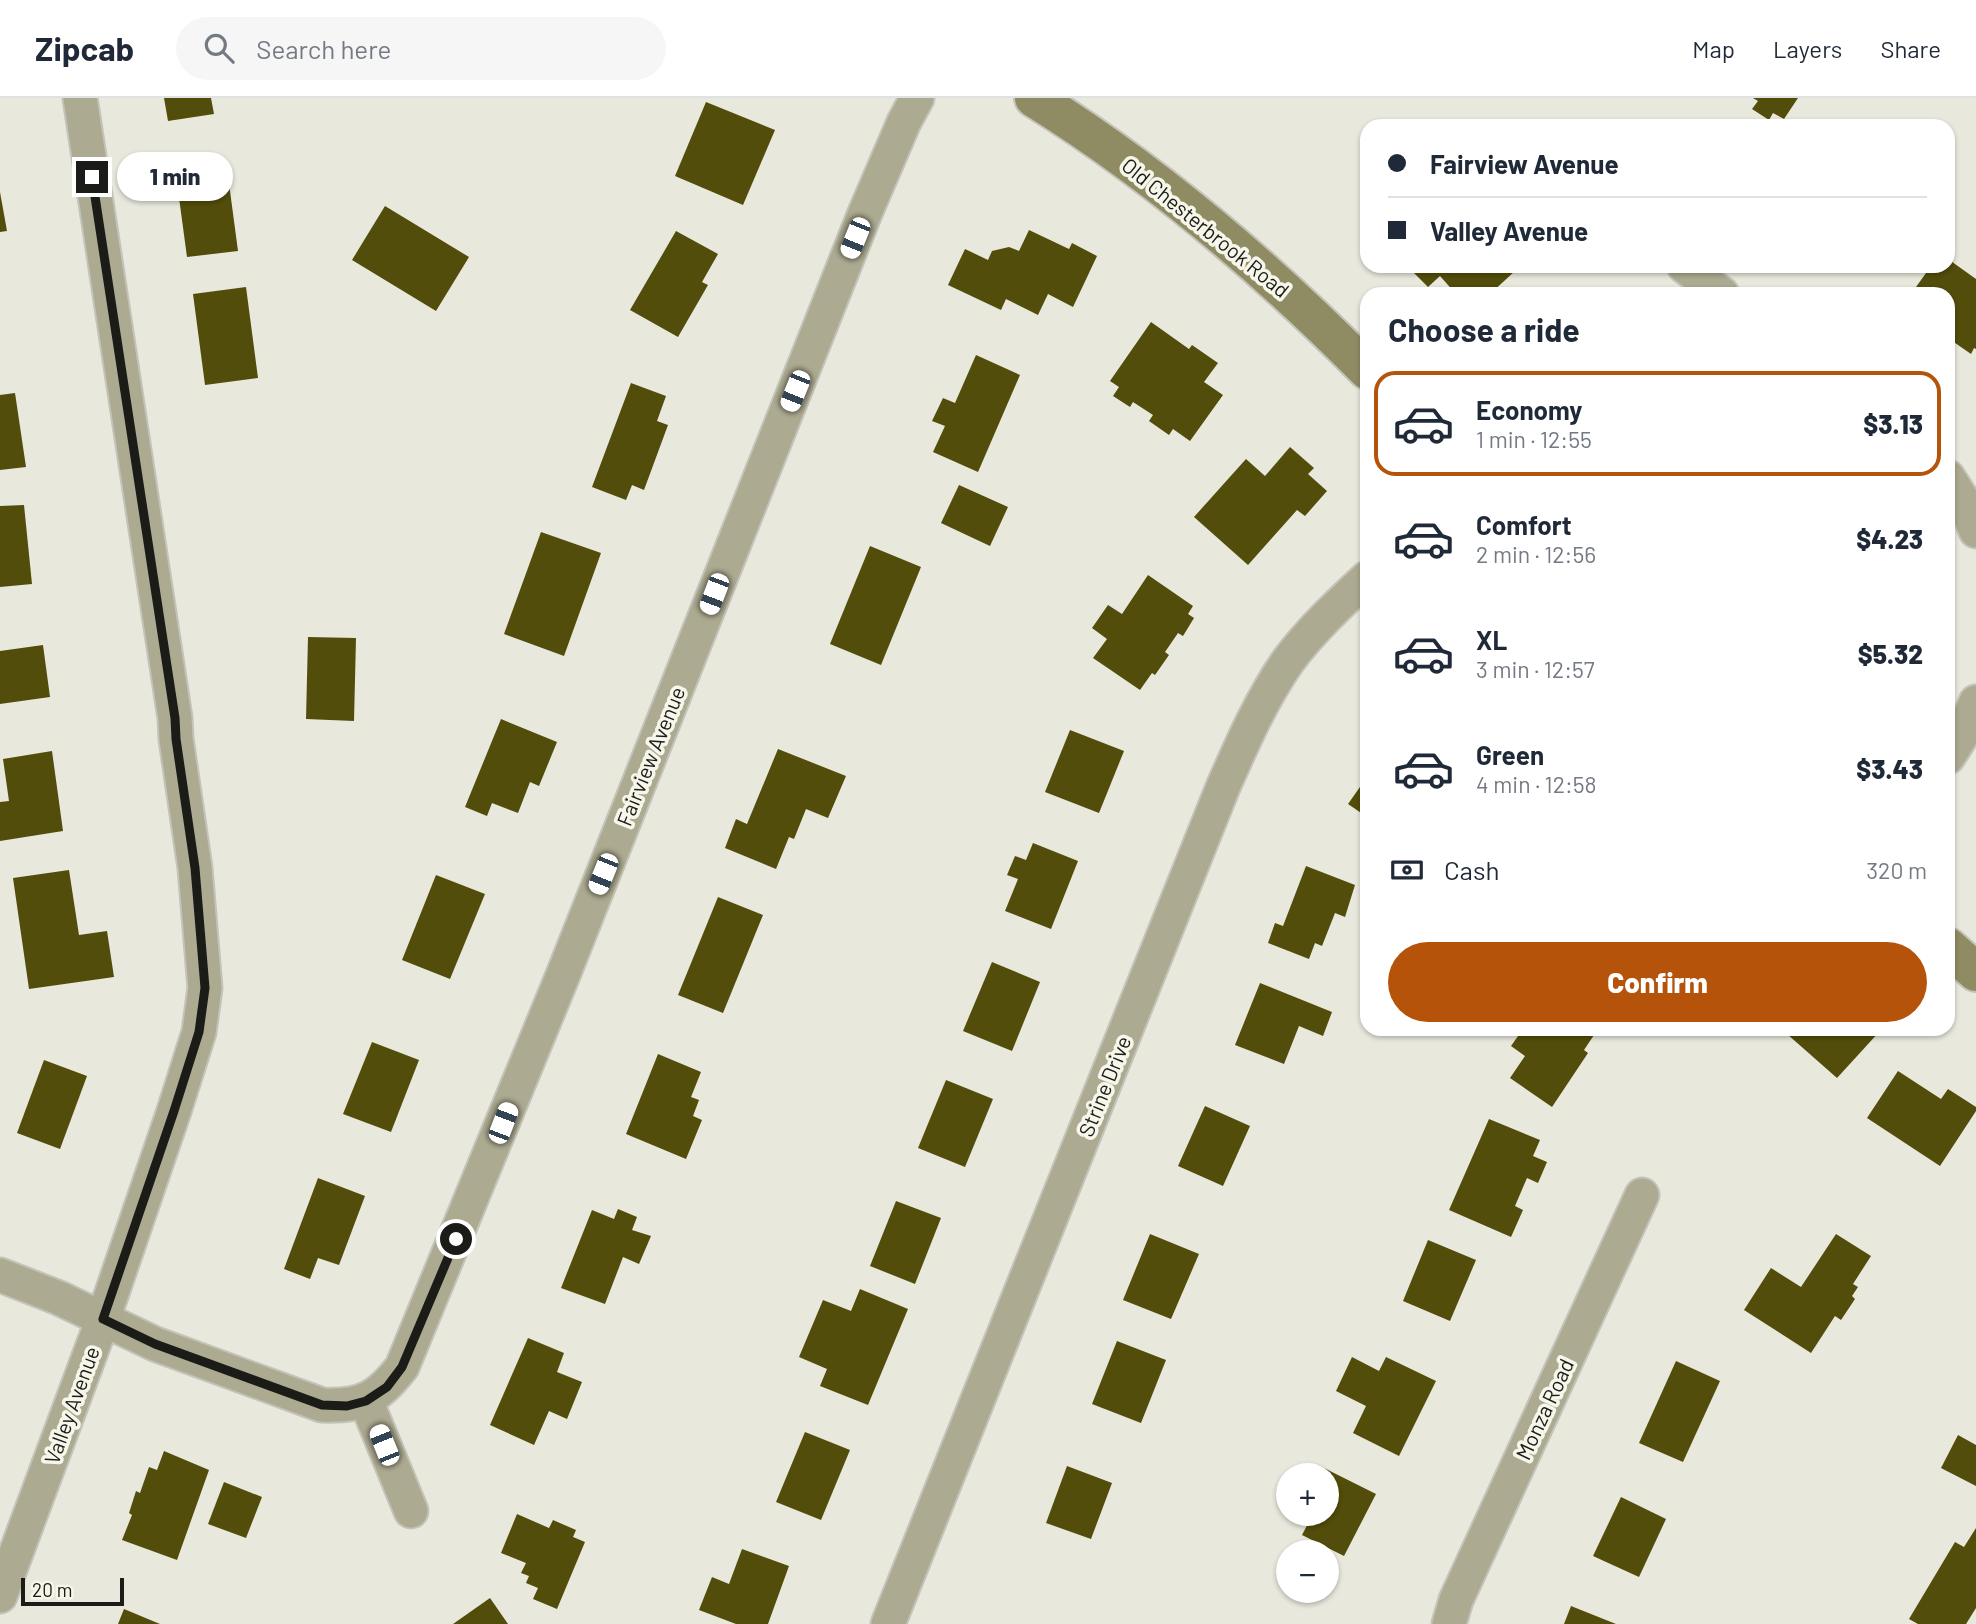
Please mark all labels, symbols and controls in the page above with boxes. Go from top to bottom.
search box [176,17,666,80]
text: Zipcab [35,28,134,68]
icon: search [200,29,238,67]
text: Search here [256,33,391,64]
text: Map [1692,34,1735,63]
text: Layers [1773,34,1842,63]
text: Share [1880,34,1941,63]
text: Fairview Avenue [1430,148,1619,179]
street label: Old Chesterbrook Road [1117,152,1295,302]
callout: 1 min [116,153,232,202]
route end [76,161,108,193]
text: 1 min [150,162,200,190]
car [838,215,873,261]
text: Valley Avenue [1430,215,1588,246]
text: Choose a ride [1388,310,1580,348]
car [778,368,813,414]
icon: car [1392,392,1455,455]
text: Economy [1476,394,1582,425]
text: $3.13 [1863,408,1923,439]
text: 1 min · 12:55 [1476,425,1592,453]
icon: car [1392,507,1455,570]
text: Comfort [1476,509,1572,540]
text: $4.23 [1856,523,1923,554]
text: 2 min · 12:56 [1476,540,1596,568]
car [697,571,732,617]
icon: car [1392,622,1455,685]
text: XL [1476,624,1507,655]
text: $5.32 [1858,638,1923,669]
text: 3 min · 12:57 [1476,655,1595,683]
street label: Fairview Avenue [611,683,689,829]
icon: car [1392,737,1455,800]
text: Green [1476,739,1544,770]
text: $3.43 [1856,753,1923,784]
text: 4 min · 12:58 [1476,770,1597,798]
car [586,851,621,897]
icon: cash [1388,851,1426,889]
text: Cash [1444,854,1499,885]
text: 320 m [1866,856,1927,884]
button: Confirm [1388,942,1927,1022]
street label: Strine Drive [1073,1032,1135,1140]
car [486,1100,521,1146]
route start [440,1223,472,1255]
street label: Valley Avenue [38,1343,104,1467]
street label: Monza Road [1510,1355,1578,1463]
car [367,1422,402,1468]
map controls [1276,1463,1339,1603]
button: + [1276,1463,1339,1526]
button: − [1276,1540,1339,1603]
scale bar [21,1575,124,1607]
text: 20 m [32,1578,72,1601]

